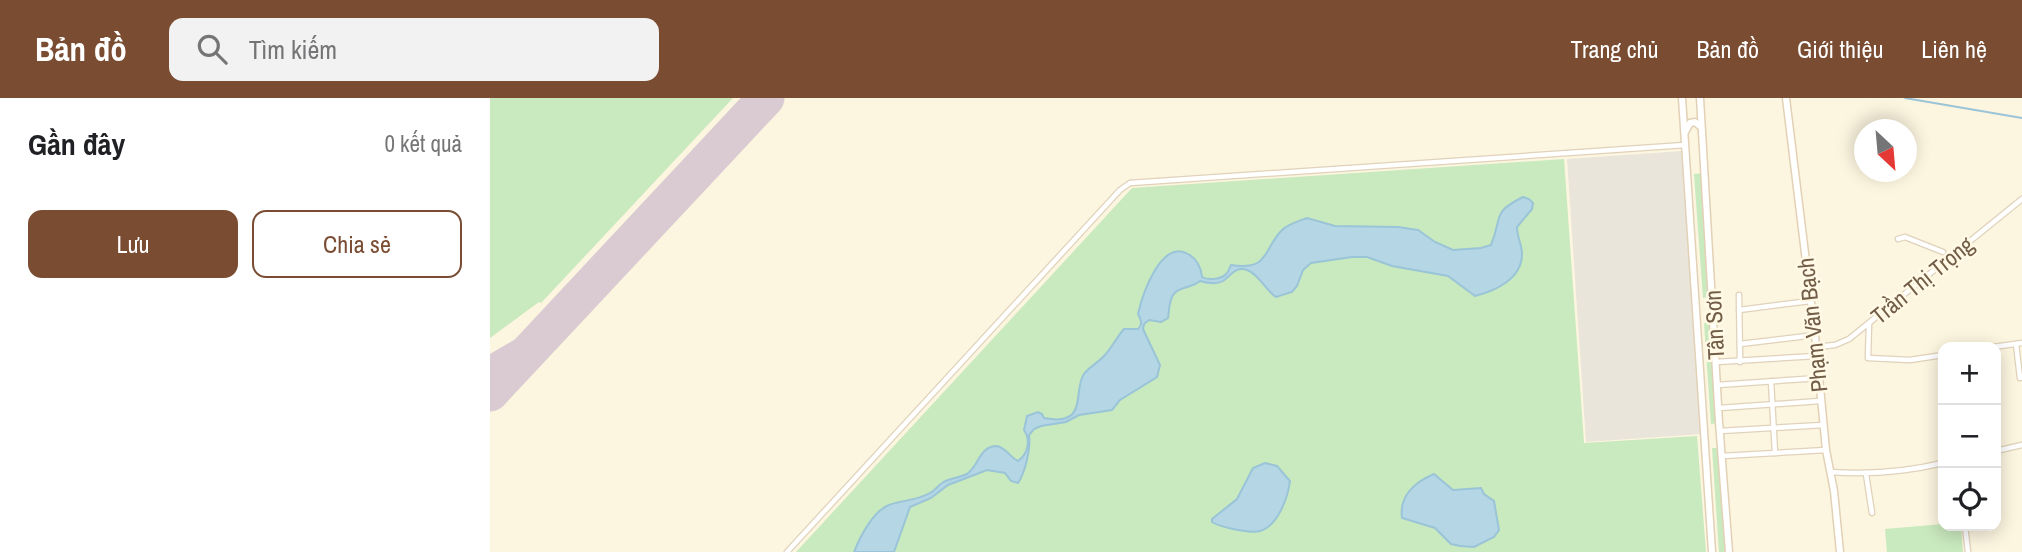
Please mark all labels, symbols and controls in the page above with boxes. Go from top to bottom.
search box [169,18,659,81]
text: Bản đồ [35,27,127,71]
icon: search [193,30,231,68]
text: Tìm kiếm [249,32,337,67]
text: Trang chủ [1571,33,1658,65]
text: Bản đồ [1696,33,1759,65]
text: Giới thiệu [1797,33,1883,65]
text: Liên hệ [1921,33,1987,65]
north arrow [1854,119,1917,182]
text: Gần đây [28,124,125,164]
text: 0 kết quả [384,128,462,159]
button: Lưu [28,210,238,278]
button: Chia sẻ [252,210,462,278]
street label: Trần Thị Trọng [1864,229,1980,331]
street label: Phạm Văn Bạch [1790,256,1834,394]
street label: Tân Sơn [1697,289,1731,361]
map controls [1938,342,2001,531]
button: + [1938,342,2001,405]
button: − [1938,405,2001,468]
button: locate [1938,468,2001,531]

